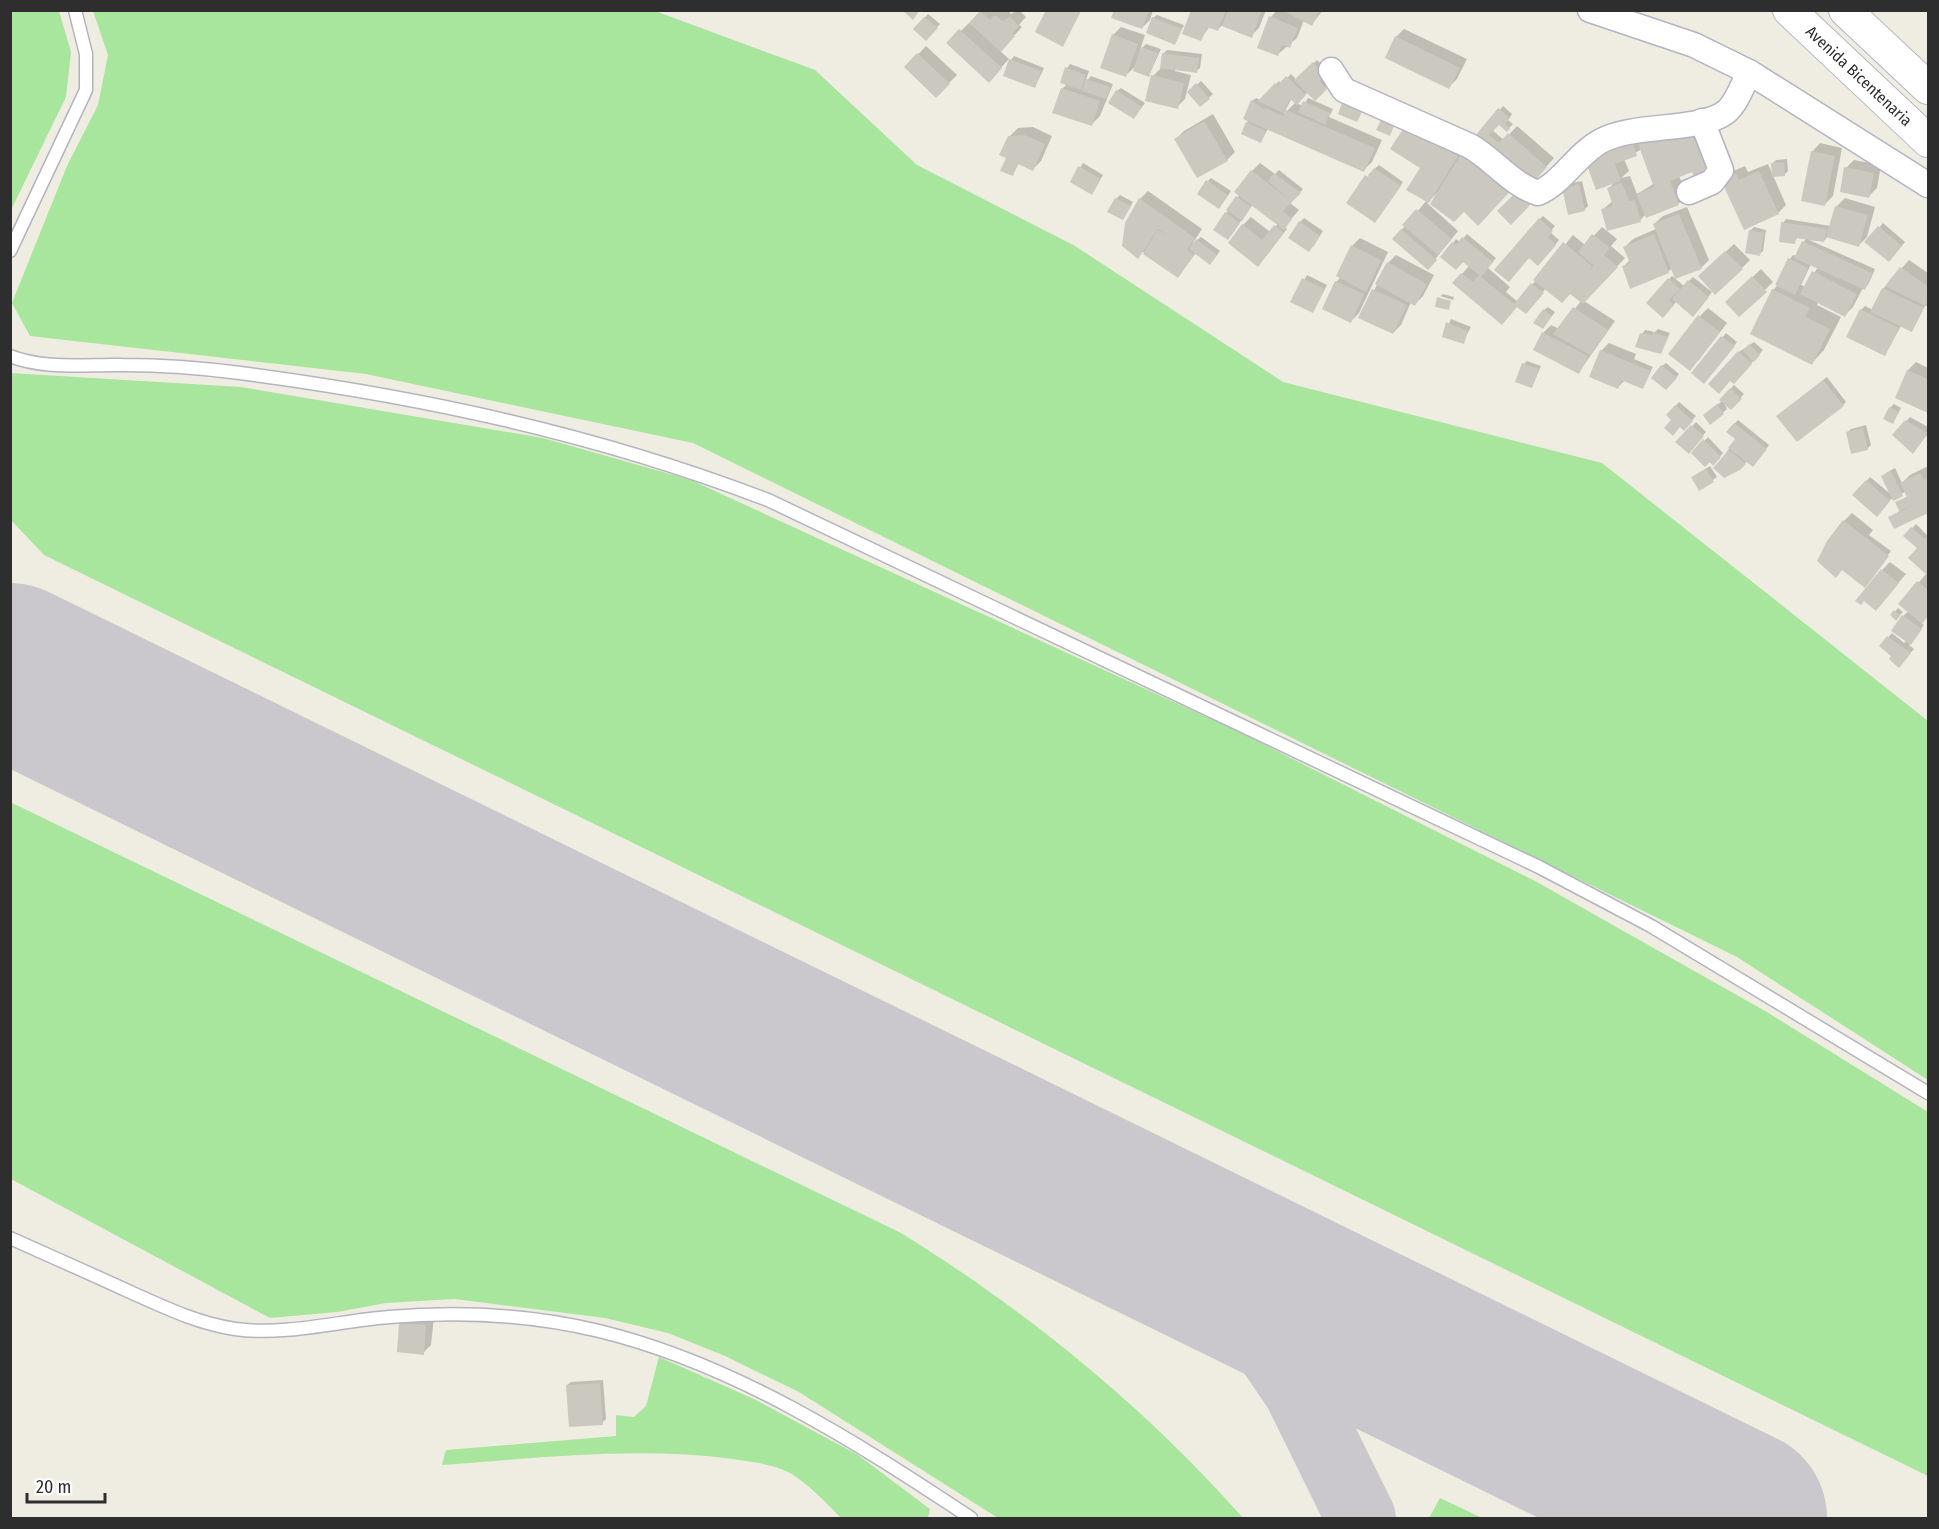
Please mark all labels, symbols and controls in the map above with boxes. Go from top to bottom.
street label: Avenida Bicentenaria [1802,22,1916,130]
scale bar [27,1466,105,1504]
text: 20 m [36,1476,71,1498]

